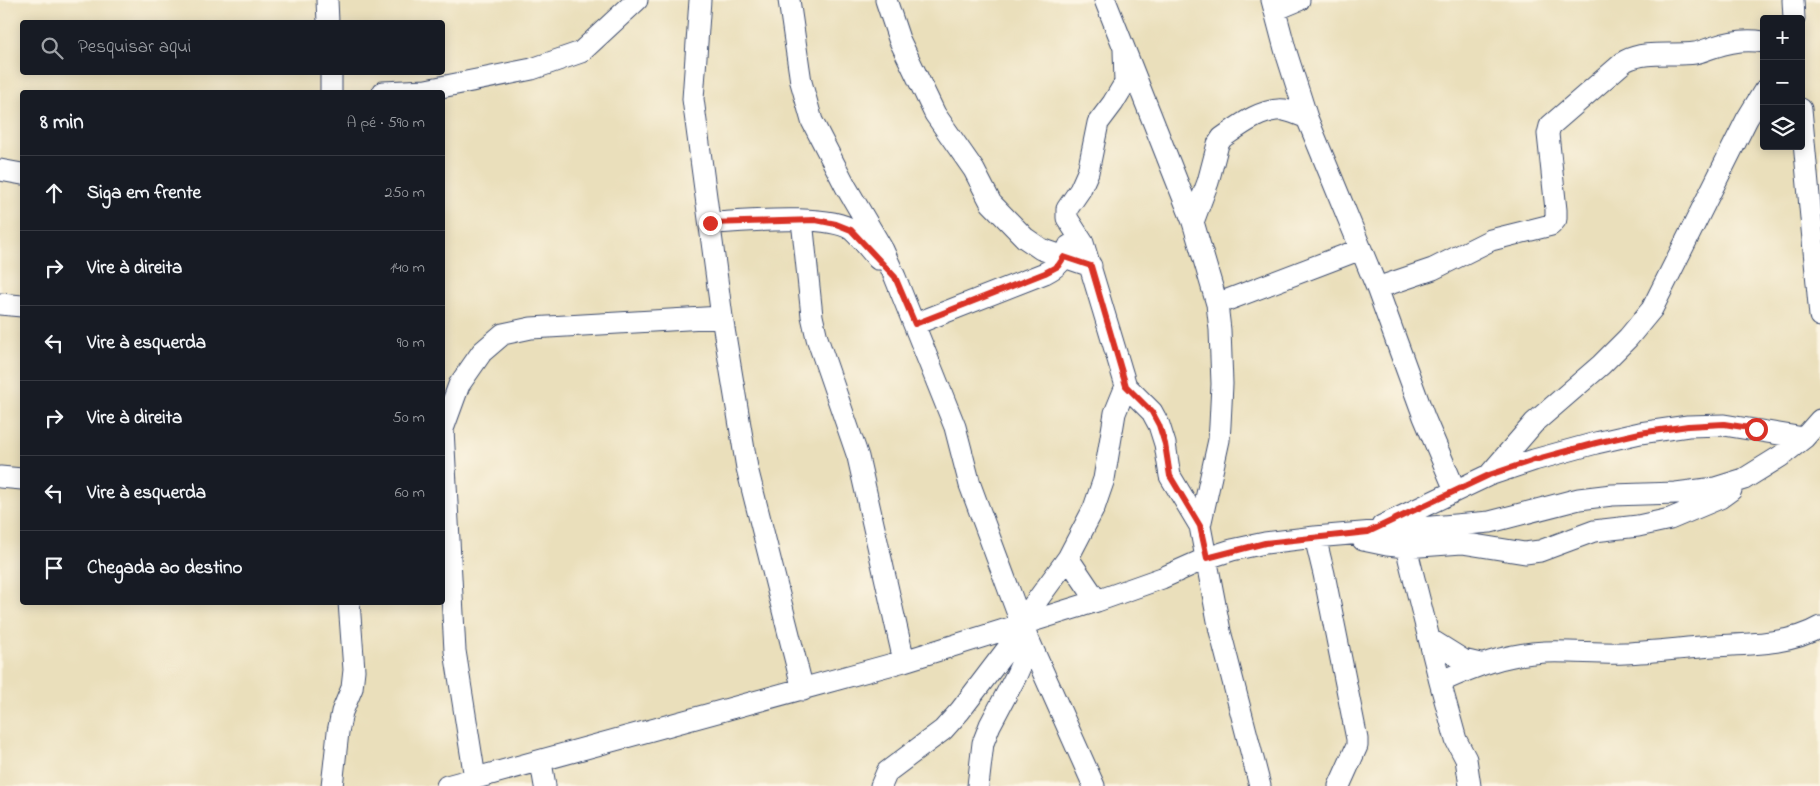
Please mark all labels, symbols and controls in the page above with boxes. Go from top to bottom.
map controls [1760,15,1805,150]
button: + [1760,15,1805,60]
search box [20,20,445,75]
icon: search [38,34,66,62]
text: Pesquisar aqui [78,34,191,61]
button: − [1760,60,1805,105]
button: layers [1760,105,1805,150]
text: 8 min [40,108,84,138]
text: A pé · 590 m [347,111,425,135]
icon: ahead [40,179,68,207]
text: Siga em frente [87,180,201,207]
text: 250 m [385,181,425,205]
route end [699,212,722,235]
icon: right [40,254,68,282]
text: Vire à direita [87,255,182,282]
text: 140 m [390,256,425,280]
icon: left [40,329,68,357]
text: Vire à esquerda [87,330,206,357]
text: 90 m [397,331,425,355]
icon: right [40,404,68,432]
text: Vire à direita [87,405,182,432]
text: 50 m [393,406,425,430]
route start [1745,418,1768,441]
icon: left [40,479,68,507]
text: Vire à esquerda [87,480,206,507]
text: 60 m [395,481,425,505]
icon: arrive [40,554,68,582]
text: Chegada ao destino [87,555,242,582]

